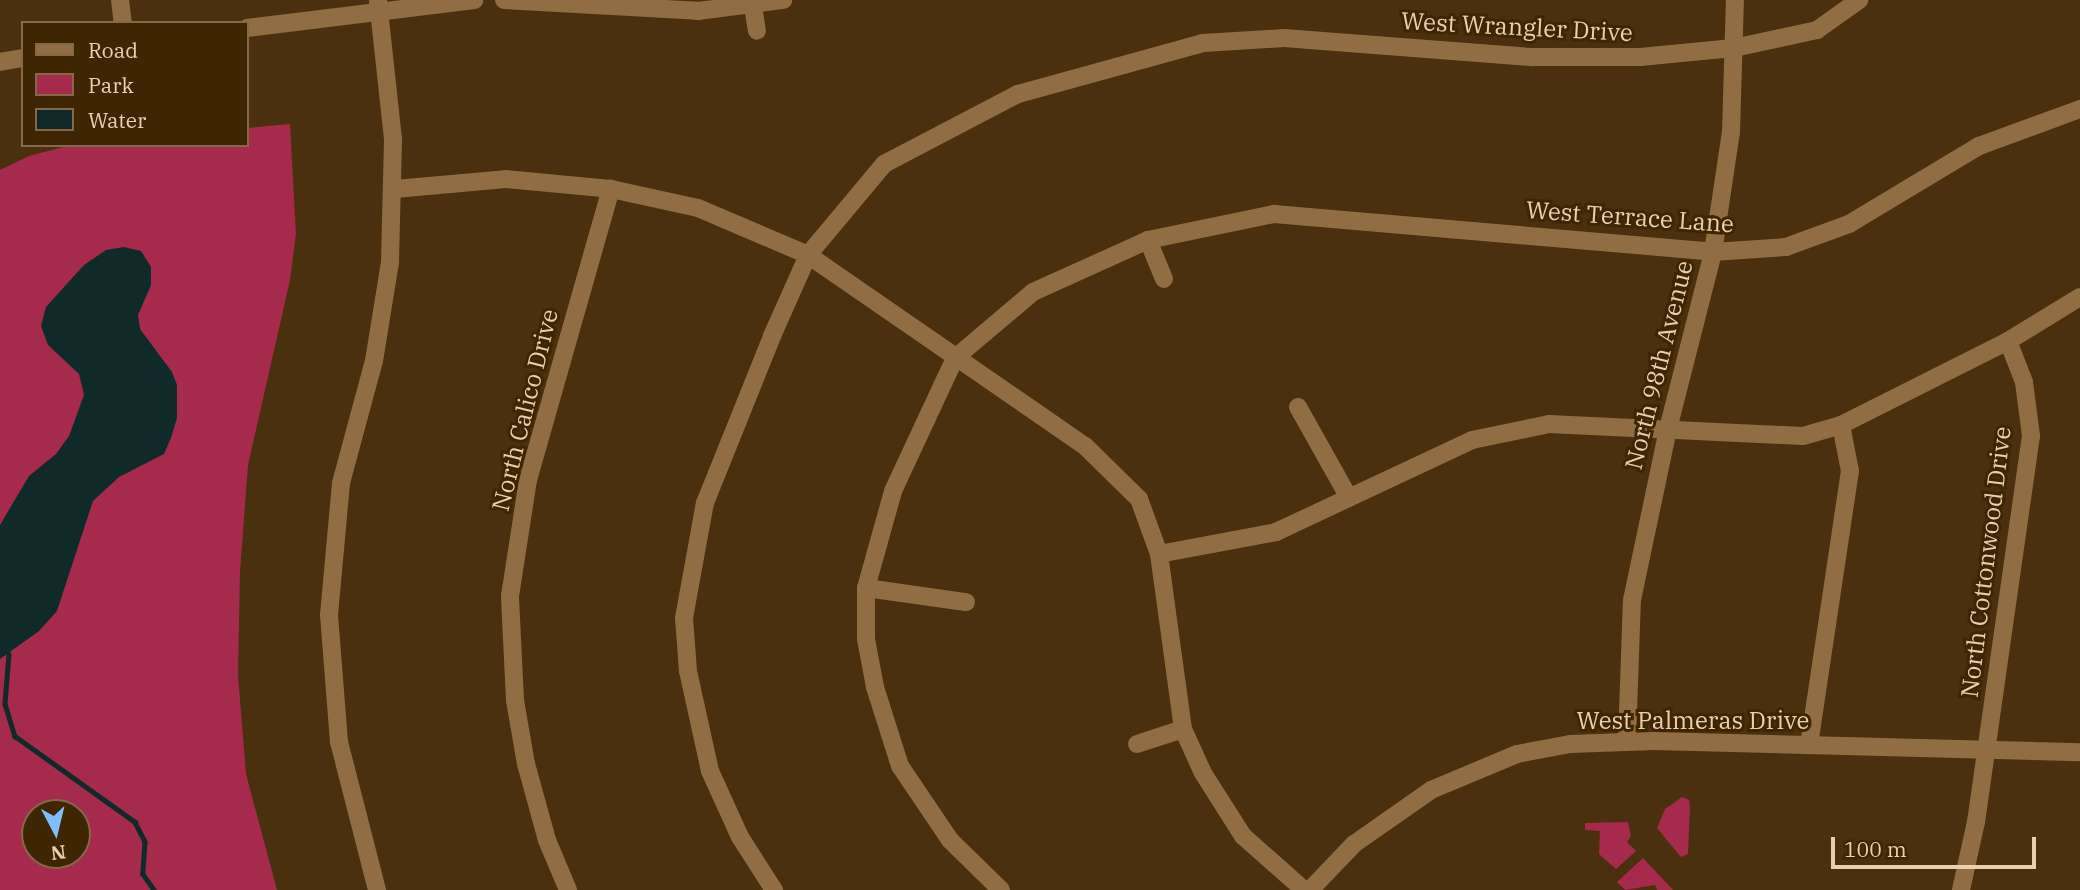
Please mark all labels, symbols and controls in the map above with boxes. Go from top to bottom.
street label: West Wrangler Drive [1400,7,1634,47]
legend [21,21,248,147]
text: Road [88,36,138,64]
text: Park [88,71,134,99]
text: Water [88,106,146,134]
street label: West Terrace Lane [1525,195,1735,239]
street label: North 98th Avenue [1619,258,1699,472]
street label: North Calico Drive [486,306,564,514]
street label: North Cottonwood Drive [1955,425,2017,699]
street label: West Palmeras Drive [1577,707,1809,735]
north arrow [21,799,91,869]
scale bar [1835,824,2040,868]
text: 100 m [1844,835,1907,863]
text: N [49,840,67,866]

